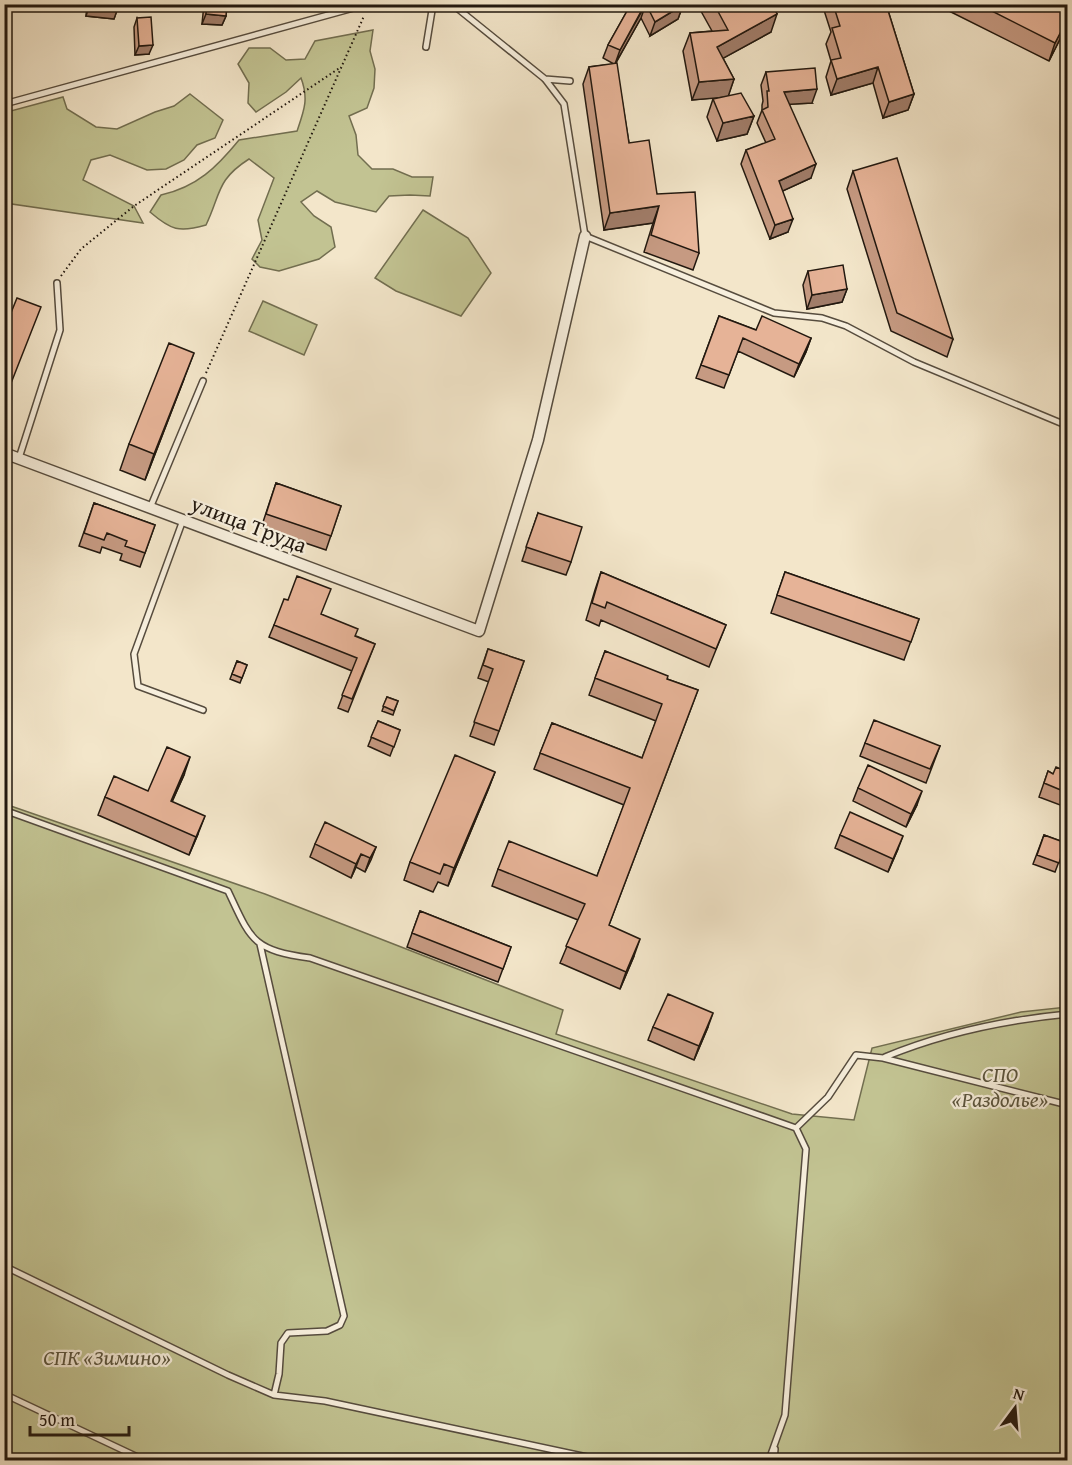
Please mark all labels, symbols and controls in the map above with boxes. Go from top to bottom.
street label: улица Труда [185,487,312,561]
park label: СПО «Раздолье» [952,1058,1048,1115]
park label: СПК «Зимино» [43,1341,171,1373]
north arrow [985,1378,1045,1438]
text: N [1011,1381,1028,1407]
scale bar [30,1399,129,1437]
text: 50 m [39,1406,75,1433]

